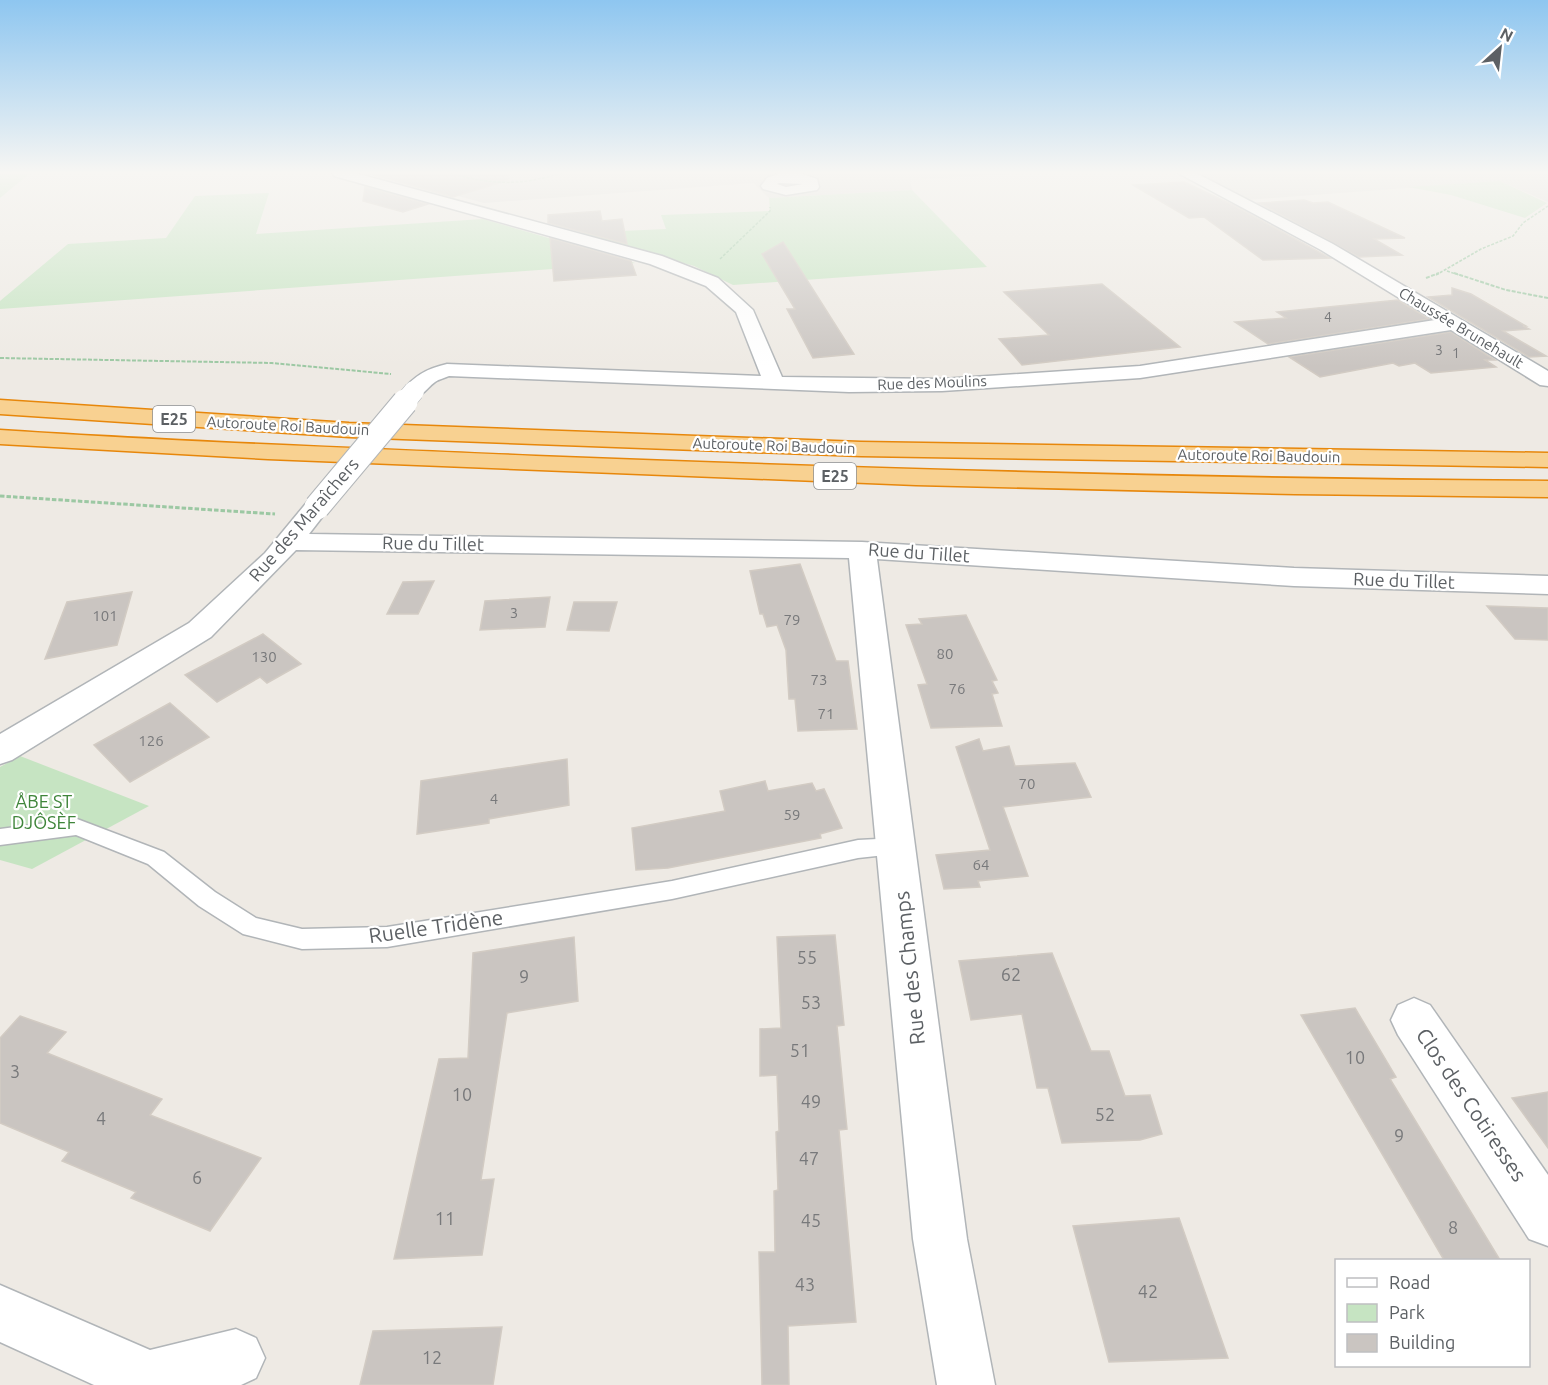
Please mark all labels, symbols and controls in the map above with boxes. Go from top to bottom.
north arrow [1470,18,1530,78]
text: N [1497,24,1516,45]
street label: Chaussée Brunehault [1396,284,1527,372]
house number: 4 [1324,309,1332,325]
house number: 3 [1435,342,1443,358]
house number: 1 [1452,345,1460,361]
street label: Rue des Moulins [877,372,987,393]
road number: E25 [153,406,195,432]
street label: Autoroute Roi Baudouin [206,413,370,438]
street label: Autoroute Roi Baudouin [692,434,856,457]
street label: Autoroute Roi Baudouin [1177,446,1341,465]
street label: Rue des Maraîchers [244,454,362,585]
road number: E25 [814,463,856,489]
street label: Rue du Tillet [382,532,484,554]
street label: Rue du Tillet [868,538,970,566]
street label: Rue du Tillet [1353,568,1455,592]
house number: 3 [510,604,518,621]
house number: 101 [92,607,118,624]
house number: 79 [784,611,800,628]
house number: 80 [937,645,953,662]
house number: 130 [251,648,277,665]
house number: 73 [811,671,827,688]
house number: 76 [949,680,965,697]
house number: 71 [818,705,834,722]
house number: 126 [138,732,164,749]
house number: 70 [1019,775,1035,792]
house number: 4 [490,790,498,807]
park label: ÅBE ST DJÔSÈF [12,791,76,832]
house number: 59 [784,806,800,823]
house number: 64 [973,856,989,873]
street label: Rue des Champs [889,890,929,1046]
street label: Ruelle Tridène [367,905,505,947]
house number: 55 [797,947,817,967]
house number: 62 [1001,964,1021,984]
house number: 9 [519,966,529,986]
house number: 53 [801,992,821,1012]
street label: Clos des Cotiresses [1412,1023,1532,1185]
house number: 51 [790,1040,810,1060]
house number: 10 [1345,1047,1365,1067]
house number: 3 [10,1061,20,1081]
house number: 10 [452,1084,472,1104]
house number: 49 [801,1091,821,1111]
house number: 52 [1095,1104,1115,1124]
house number: 4 [96,1108,106,1128]
house number: 9 [1394,1125,1404,1145]
house number: 47 [799,1148,819,1168]
house number: 6 [192,1167,202,1187]
house number: 11 [435,1208,455,1228]
house number: 45 [801,1210,821,1230]
house number: 8 [1448,1217,1458,1237]
legend [1335,1259,1530,1367]
text: Road [1389,1272,1431,1292]
house number: 43 [795,1274,815,1294]
house number: 42 [1138,1281,1158,1301]
text: Park [1389,1302,1425,1322]
text: Building [1389,1332,1455,1352]
house number: 12 [422,1347,442,1367]

